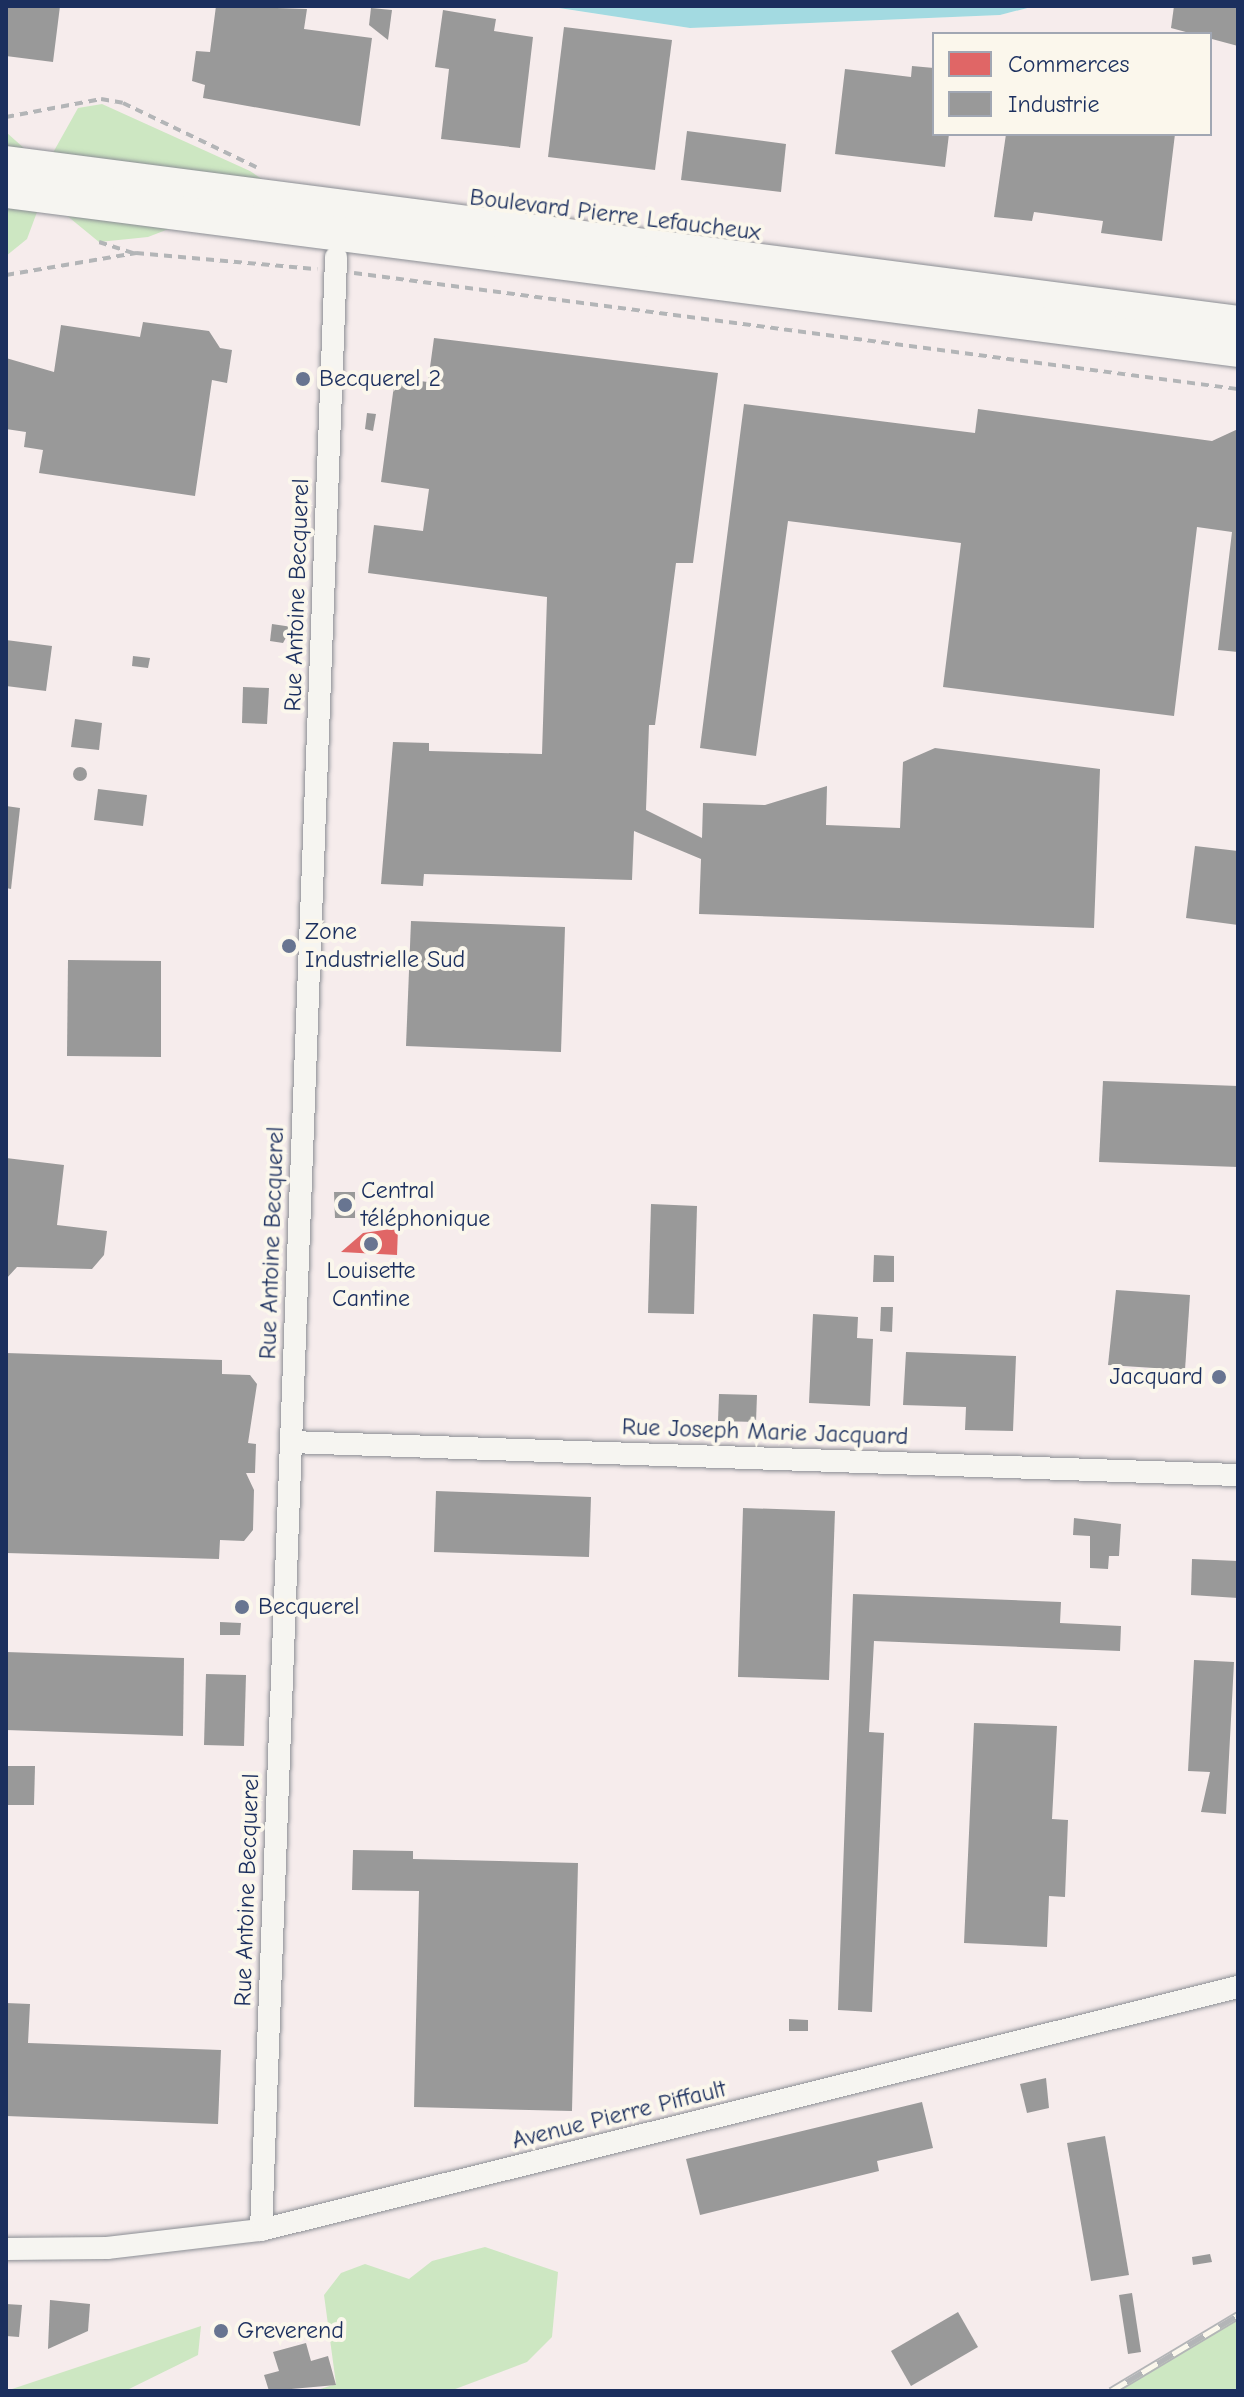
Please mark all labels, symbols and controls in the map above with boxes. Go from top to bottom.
legend [932,32,1212,136]
text: Commerces [1008,50,1130,78]
text: Industrie [1008,90,1100,118]
street label: Boulevard Pierre Lefaucheux [468,183,762,247]
place label: Becquerel 2 [319,365,441,393]
marker: Becquerel 2 [294,370,312,388]
street label: Rue Antoine Becquerel [279,478,315,712]
place label: Zone Industrielle Sud [305,918,465,974]
marker: Zone Industrielle Sud [280,937,298,955]
street label: Rue Antoine Becquerel [254,1126,290,1360]
place label: Central téléphonique [361,1177,490,1233]
marker: Central téléphonique [336,1196,354,1214]
marker: Louisette Cantine [362,1235,380,1253]
place label: Louisette Cantine [327,1257,415,1313]
place label: Jacquard [1110,1363,1203,1391]
marker: Jacquard [1210,1368,1228,1386]
street label: Rue Joseph Marie Jacquard [621,1413,909,1451]
place label: Becquerel [258,1593,359,1621]
marker: Becquerel [233,1598,251,1616]
street label: Rue Antoine Becquerel [229,1773,265,2007]
street label: Avenue Pierre Piffault [509,2075,729,2155]
place label: Greverend [237,2317,344,2345]
marker: Greverend [212,2322,230,2340]

